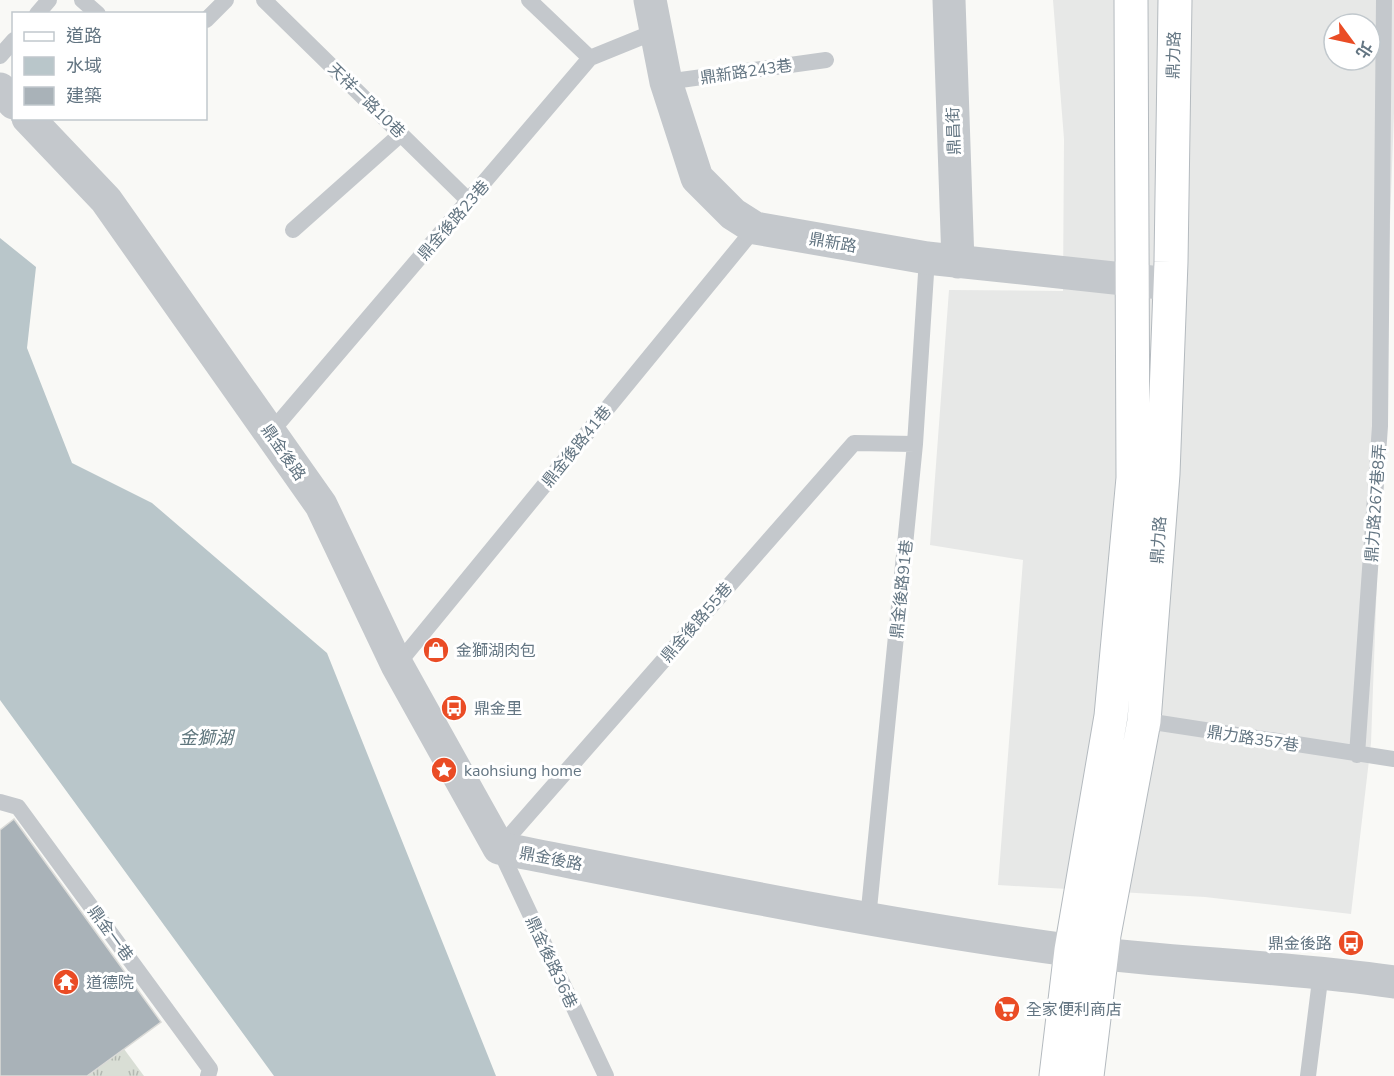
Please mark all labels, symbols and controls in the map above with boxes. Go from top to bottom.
legend [12,12,207,120]
north arrow [1322,12,1382,72]
text: 道路 [66,24,102,48]
street label: 鼎力路 [1162,31,1186,79]
text: 北 [1350,37,1377,62]
text: 水域 [66,54,102,78]
street label: 鼎新路243巷 [699,55,794,89]
street label: 天祥一路10巷 [323,58,410,143]
text: 建築 [66,84,102,108]
street label: 鼎昌街 [942,107,966,155]
street label: 鼎金後路23巷 [413,176,495,265]
street label: 鼎新路 [807,228,858,258]
street label: 鼎金後路41巷 [537,401,617,492]
street label: 鼎金後路 [256,420,311,485]
street label: 鼎力路267巷8弄 [1361,443,1391,563]
street label: 鼎力路 [1146,515,1172,565]
street label: 鼎金後路91巷 [886,539,918,640]
street label: 鼎金後路55巷 [656,578,738,667]
shop icon: 金獅湖肉包 [421,635,451,665]
place label: 金獅湖肉包 [456,640,536,662]
bus stop icon: 鼎金里 [439,693,469,723]
place label: 鼎金里 [474,698,522,720]
street label: 鼎力路357巷 [1205,721,1300,757]
water label: 金獅湖 [179,726,236,750]
place icon: kaohsiung home [429,755,459,785]
place label: kaohsiung home [464,760,582,782]
street label: 鼎金後路 [517,842,584,876]
street label: 鼎金一巷 [82,901,138,966]
street label: 鼎金後路36巷 [520,913,582,1012]
bus stop icon: 鼎金後路 [1336,928,1366,958]
place label: 鼎金後路 [1268,933,1332,955]
temple icon: 道德院 [51,967,81,997]
place label: 道德院 [86,972,134,994]
supermarket icon: 全家便利商店 [992,994,1022,1024]
place label: 全家便利商店 [1026,999,1122,1021]

